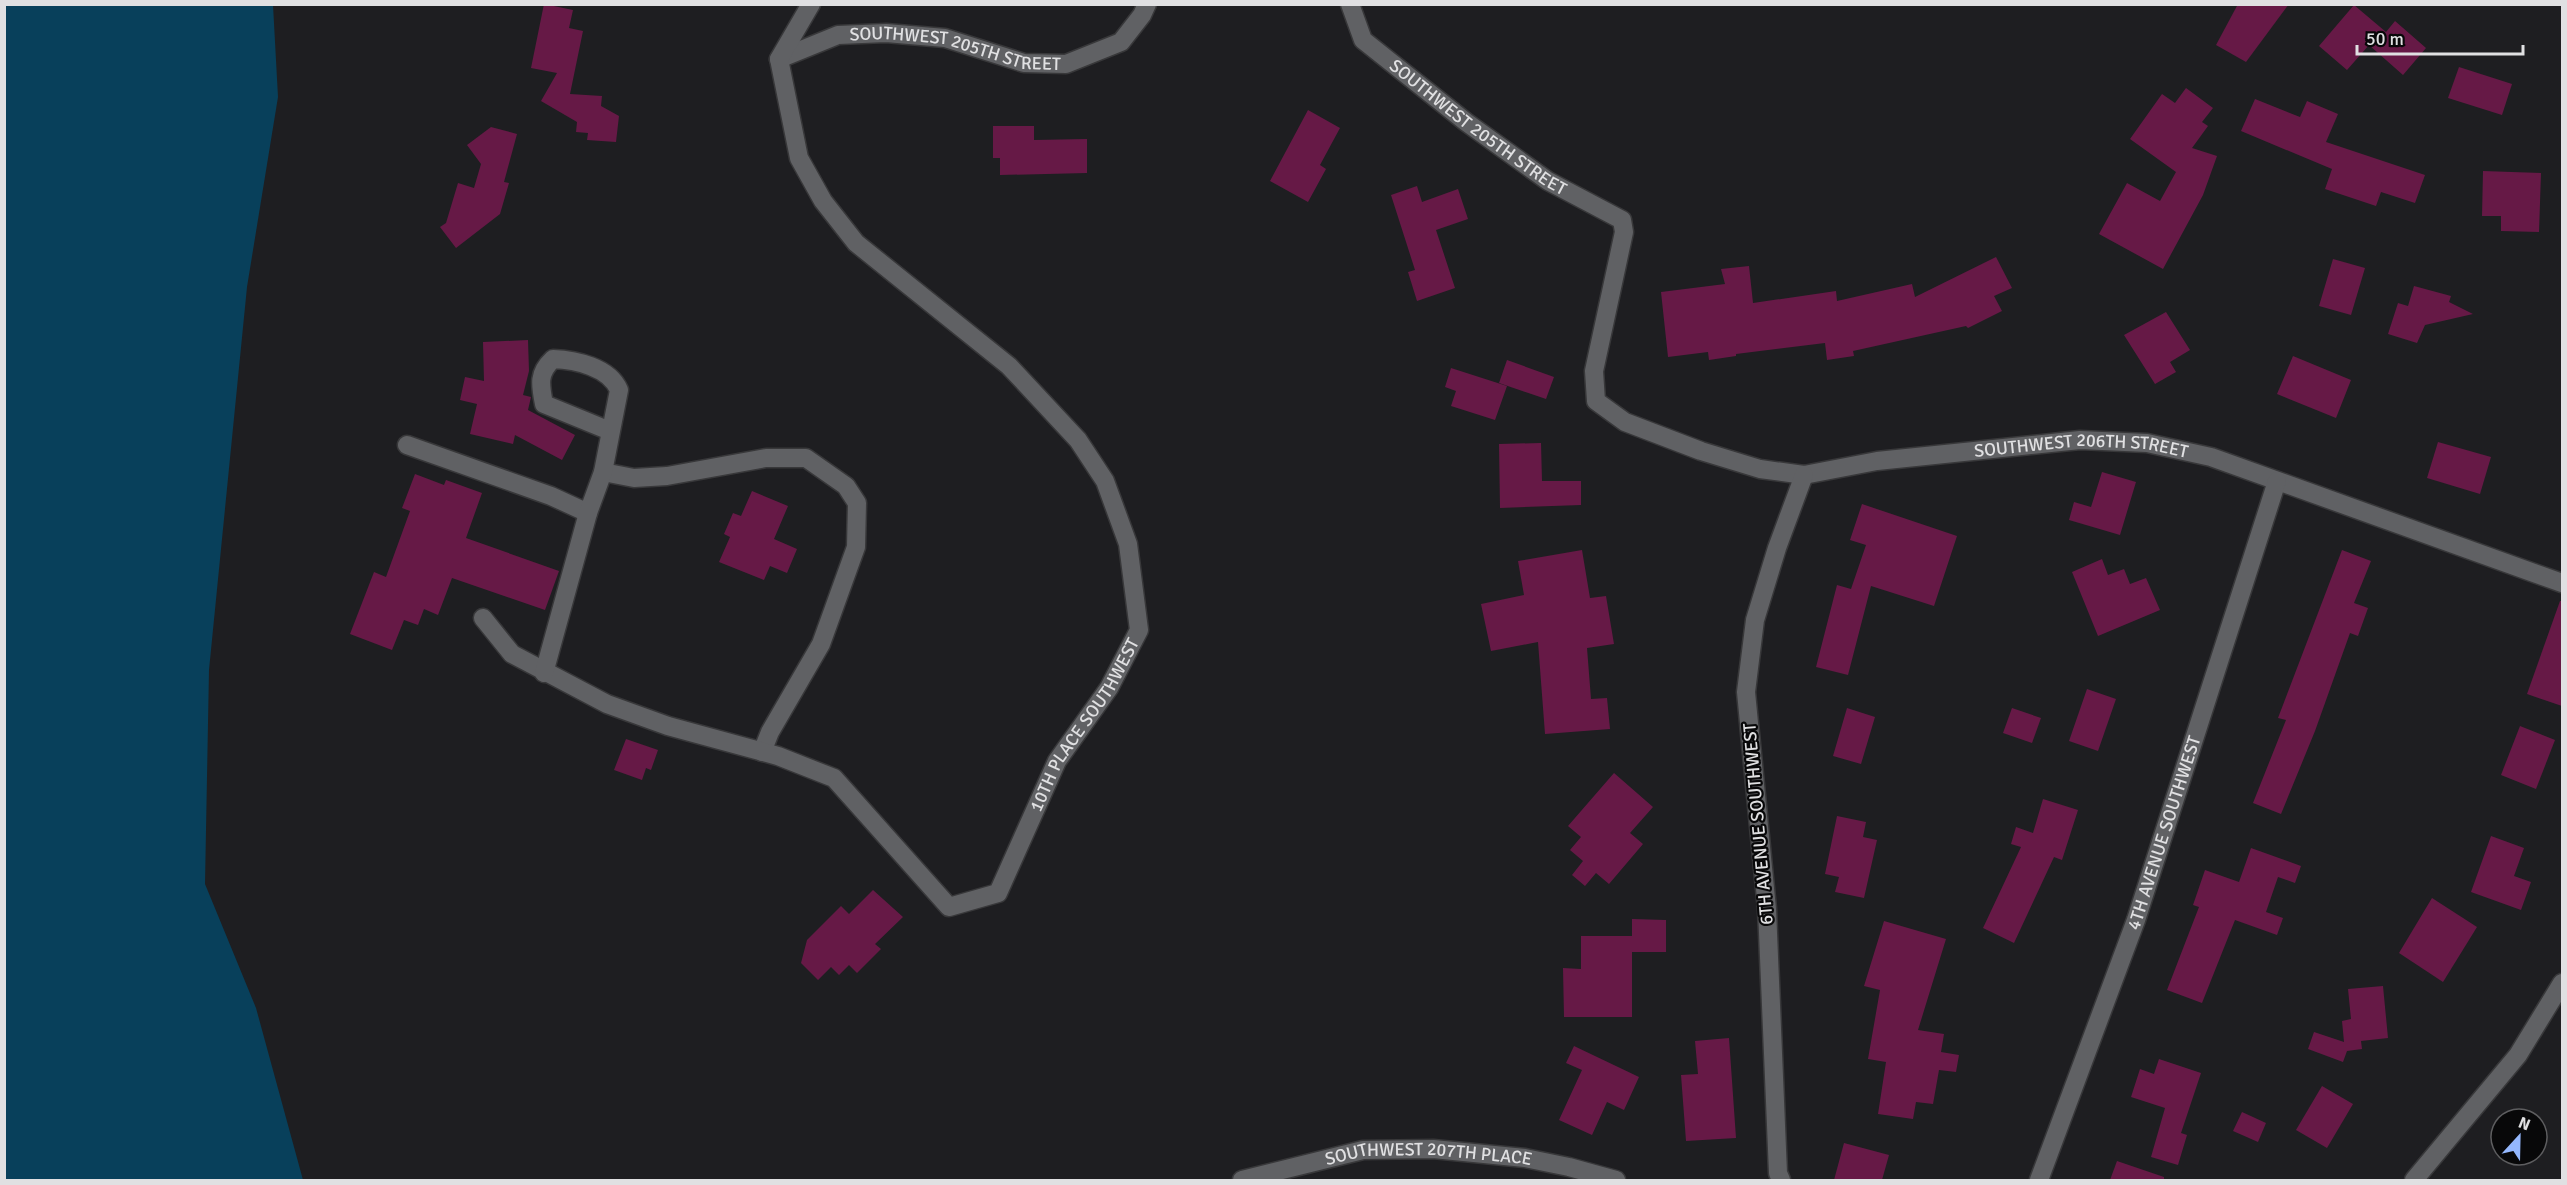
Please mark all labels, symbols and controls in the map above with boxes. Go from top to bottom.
scale bar [2357,18,2524,56]
street label: SOUTHWEST 205TH STREET [849,22,1061,75]
text: 50 m [2366,28,2404,50]
street label: SOUTHWEST 205TH STREET [1385,54,1571,200]
street label: SOUTHWEST 206TH STREET [1973,429,2190,463]
street label: 10TH PLACE SOUTHWEST [1025,634,1144,815]
street label: 6TH AVENUE SOUTHWEST [1738,722,1778,926]
street label: 4TH AVENUE SOUTHWEST [2122,733,2205,933]
north arrow [2489,1107,2549,1167]
text: N [2515,1113,2533,1135]
street label: SOUTHWEST 207TH PLACE [1323,1138,1534,1170]

